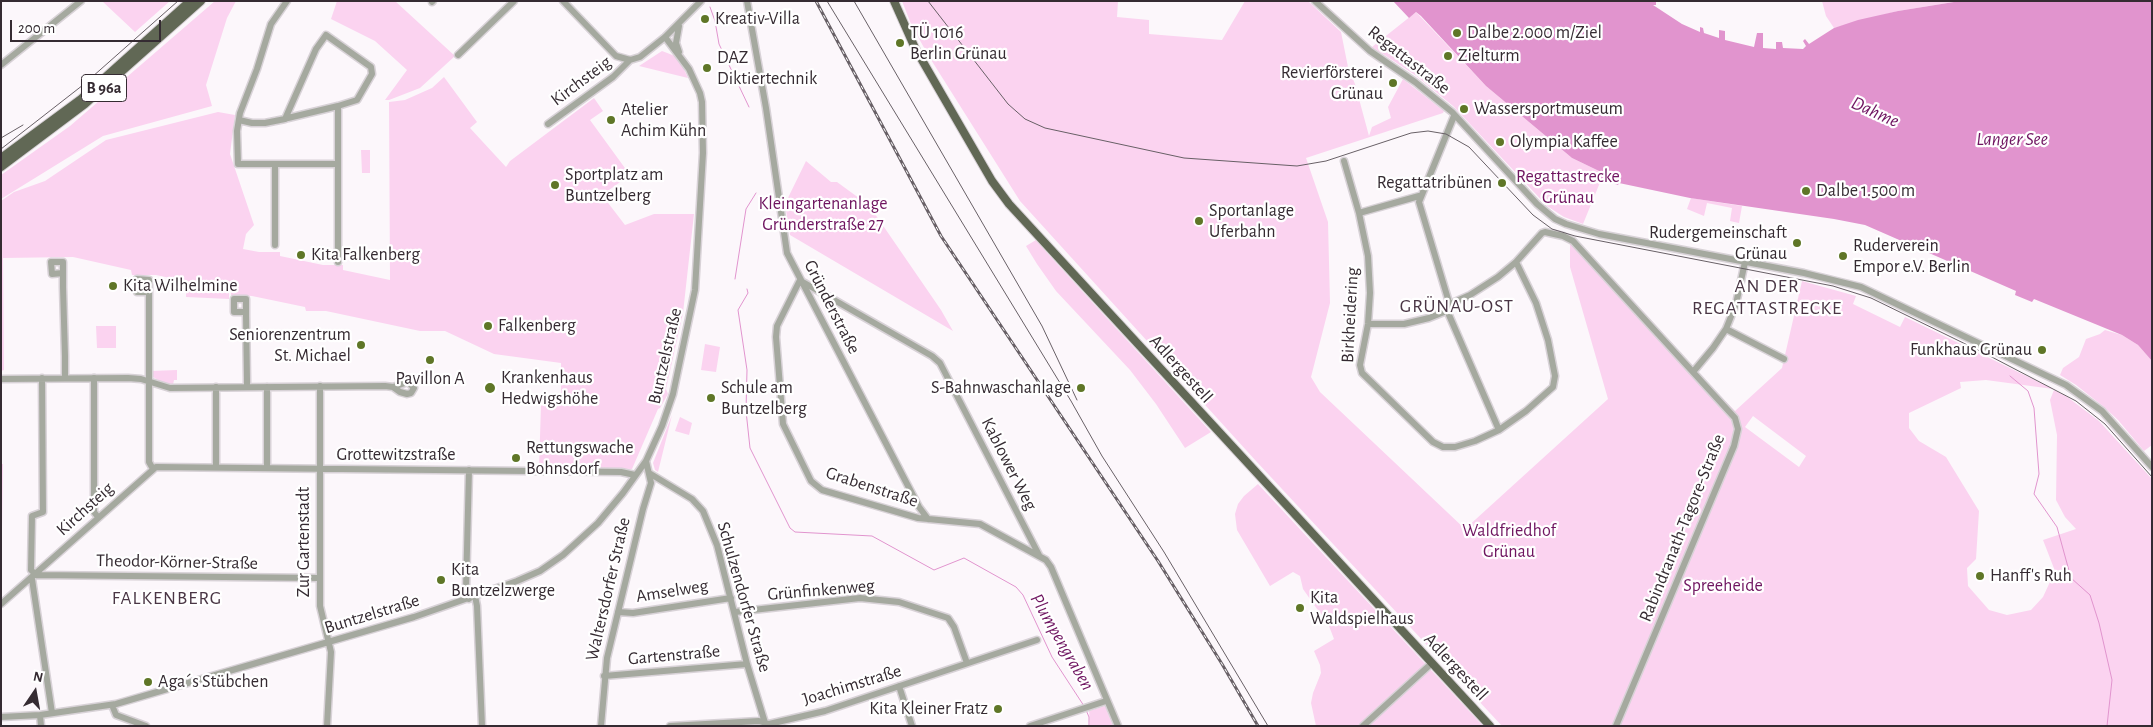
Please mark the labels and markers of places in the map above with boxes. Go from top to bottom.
place label: Kreativ-Villa [715,8,800,30]
marker: Kreativ-Villa [699,13,711,25]
place label: TÜ 1016 Berlin Grünau [910,22,1007,64]
place label: Dalbe 2.000 m/Ziel [1467,22,1602,44]
marker: Dalbe 2.000 m/Ziel [1451,27,1463,39]
marker: TÜ 1016 Berlin Grünau [894,37,906,49]
place label: Zielturm [1458,45,1520,67]
place label: DAZ Diktiertechnik [717,47,817,90]
marker: Zielturm [1442,50,1454,62]
marker: DAZ Diktiertechnik [701,62,713,74]
place label: Revierförsterei Grünau [1281,62,1383,104]
marker: Revierförsterei Grünau [1387,77,1399,89]
place label: Wassersportmuseum [1474,98,1623,120]
place label: Atelier Achim Kühn [621,99,706,142]
marker: Wassersportmuseum [1458,103,1470,115]
marker: Atelier Achim Kühn [605,114,617,126]
place label: Olympia Kaffee [1510,131,1618,153]
marker: Olympia Kaffee [1494,136,1506,148]
place label: Sportplatz am Buntzelberg [565,164,663,206]
place label: Regattatribünen [1377,172,1492,194]
marker: Regattatribünen [1496,177,1508,189]
marker: Sportplatz am Buntzelberg [549,179,561,191]
place label: Dalbe 1.500 m [1816,180,1915,202]
marker: Dalbe 1.500 m [1800,185,1812,197]
place label: Sportanlage Uferbahn [1209,200,1294,242]
marker: Sportanlage Uferbahn [1193,215,1205,227]
place label: Rudergemeinschaft Grünau [1649,222,1787,264]
place label: Ruderverein Empor e.V. Berlin [1853,235,1970,278]
marker: Rudergemeinschaft Grünau [1791,237,1803,249]
place label: Kita Falkenberg [311,244,420,266]
marker: Kita Falkenberg [295,249,307,261]
marker: Ruderverein Empor e.V. Berlin [1837,250,1849,262]
place label: Kita Wilhelmine [123,275,238,297]
marker: Kita Wilhelmine [107,280,119,292]
place label: Falkenberg [498,315,576,337]
marker: Falkenberg [482,320,494,332]
place label: Seniorenzentrum St. Michael [229,324,351,366]
marker: Seniorenzentrum St. Michael [355,339,367,351]
place label: Funkhaus Grünau [1910,339,2032,361]
marker: Funkhaus Grünau [2036,344,2048,356]
marker: Pavillon A [424,354,436,366]
place label: Krankenhaus Hedwigshöhe [501,367,598,409]
place label: Pavillon A [395,368,465,390]
place label: Schule am Buntzelberg [721,377,807,419]
place label: S-Bahnwaschanlage [931,377,1071,399]
marker: Krankenhaus Hedwigshöhe [483,381,497,395]
marker: S-Bahnwaschanlage [1075,382,1087,394]
marker: Schule am Buntzelberg [705,392,717,404]
place label: Rettungswache Bohnsdorf [526,437,634,479]
marker: Rettungswache Bohnsdorf [510,452,522,464]
place label: Kita Buntzelzwerge [451,559,555,602]
place label: Hanff's Ruh [1990,565,2072,587]
marker: Hanff's Ruh [1974,570,1986,582]
marker: Kita Buntzelzwerge [435,574,447,586]
place label: Kita Waldspielhaus [1310,587,1414,630]
marker: Kita Waldspielhaus [1294,602,1306,614]
place label: Aga´s Stübchen [158,671,268,693]
marker: Aga´s Stübchen [142,676,154,688]
place label: Kita Kleiner Fratz [869,698,988,720]
marker: Kita Kleiner Fratz [992,703,1004,715]

